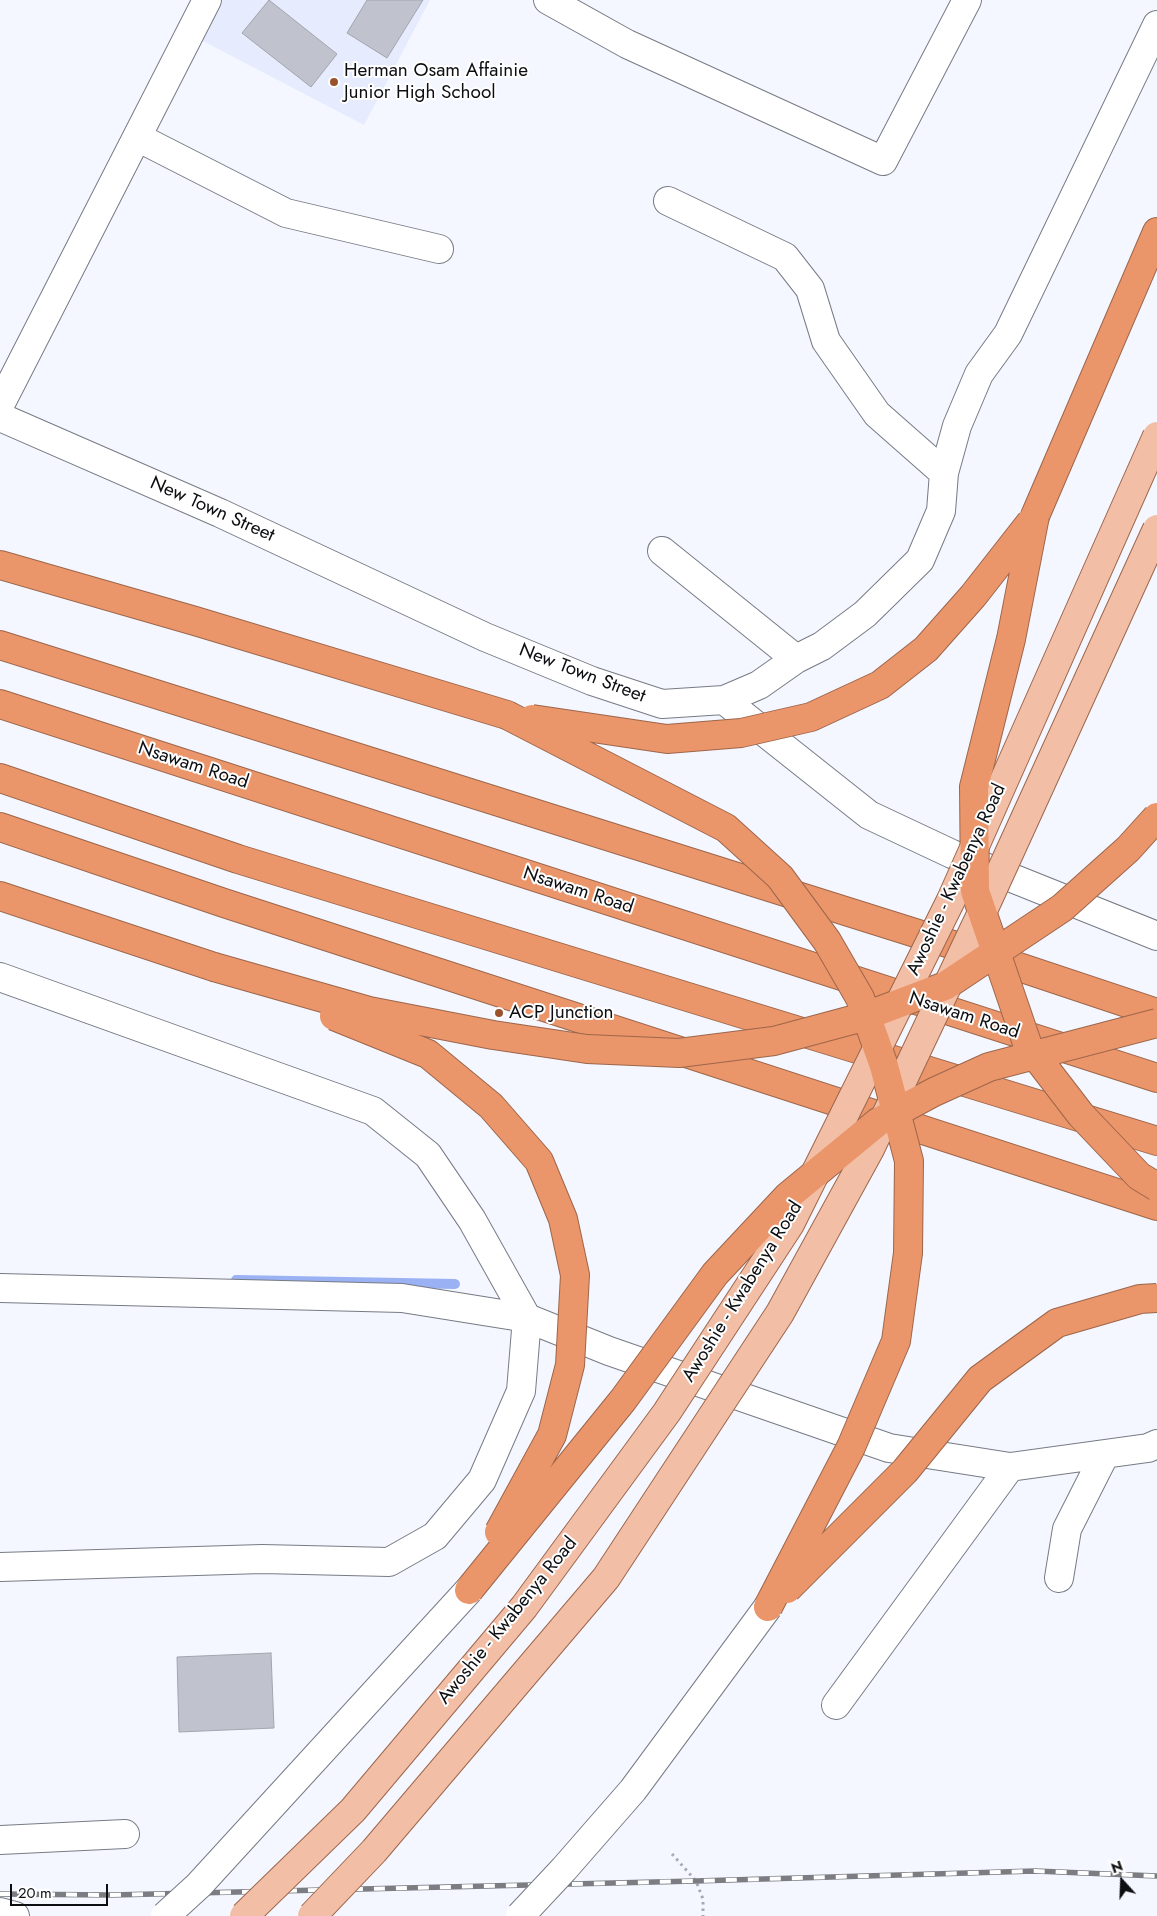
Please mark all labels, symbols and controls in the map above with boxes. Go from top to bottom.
place label: Herman Osam Affainie Junior High School [344,60,528,104]
marker: Herman Osam Affainie Junior High School [328,76,340,88]
street label: New Town Street [146,472,278,548]
street label: New Town Street [515,639,649,709]
street label: Nsawam Road [135,737,251,795]
street label: Awoshie - Kwabenya Road [903,781,1011,979]
street label: Nsawam Road [520,862,636,920]
street label: Nsawam Road [906,987,1022,1045]
place label: ACP Junction [509,1002,614,1024]
marker: ACP Junction [493,1007,505,1019]
street label: Awoshie - Kwabenya Road [678,1197,808,1387]
street label: Awoshie - Kwabenya Road [433,1533,583,1709]
north arrow [1097,1856,1147,1906]
text: N [1108,1856,1126,1878]
scale bar [12,1874,110,1906]
text: 20 m [18,1882,52,1904]

